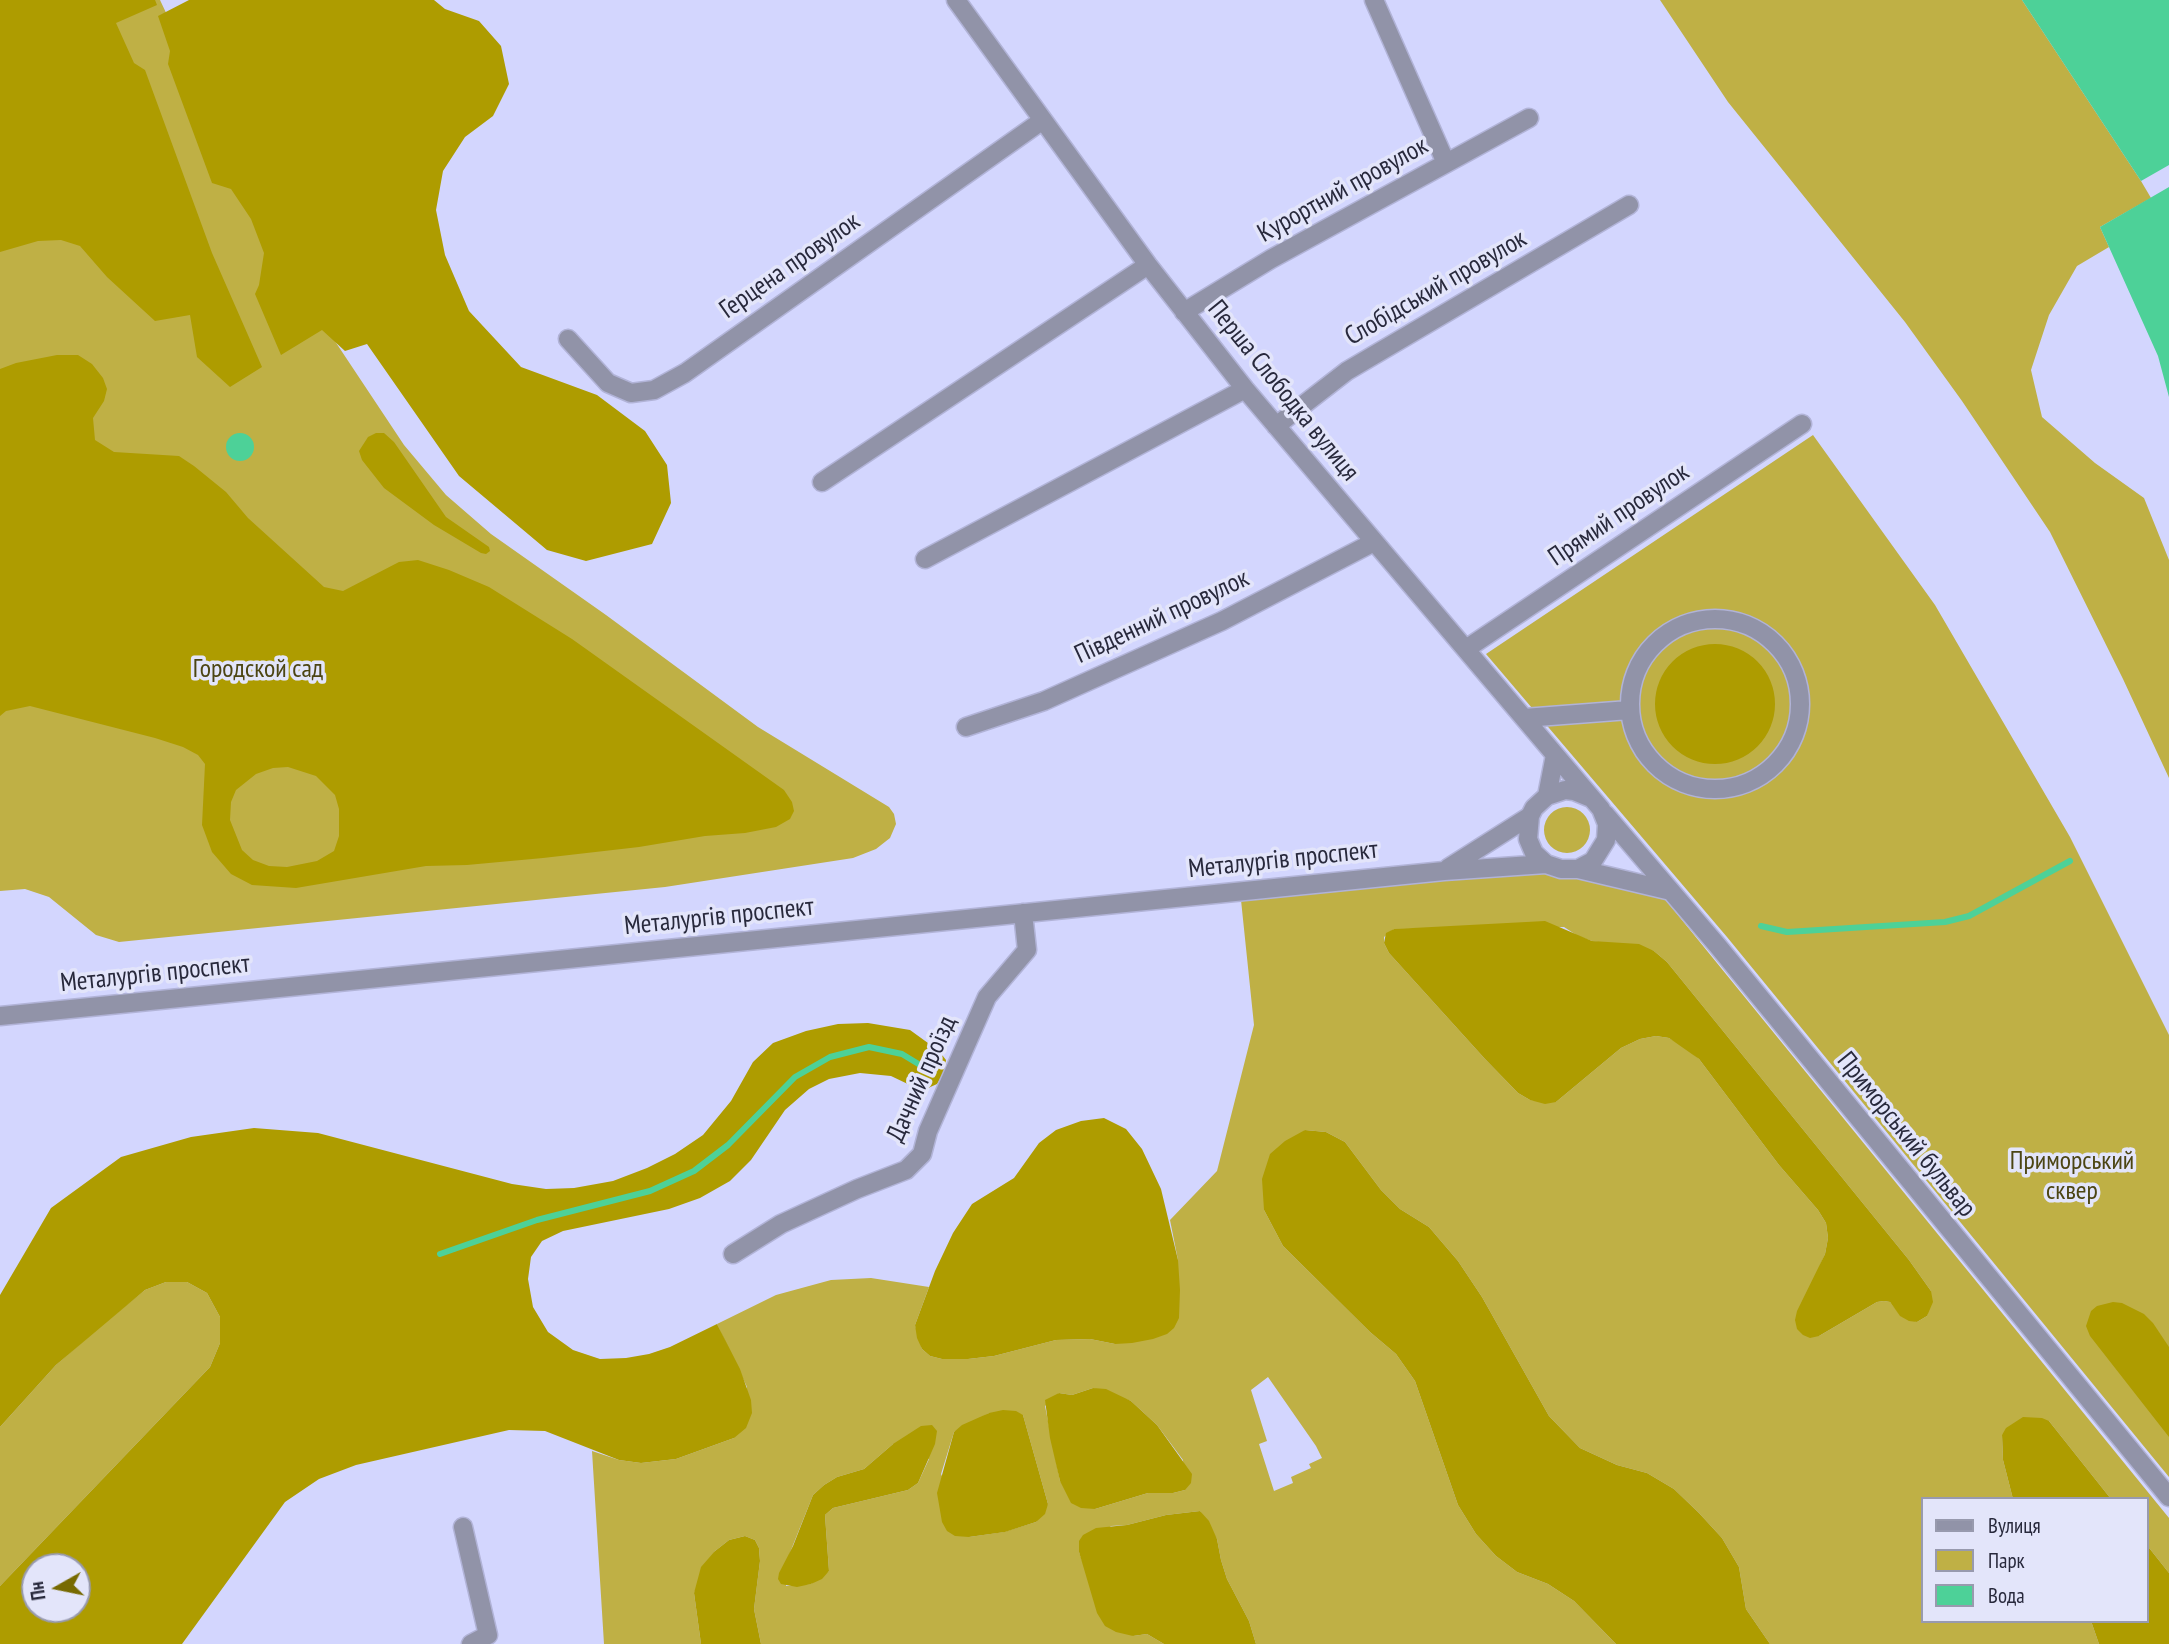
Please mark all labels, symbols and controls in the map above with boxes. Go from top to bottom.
street label: Курортний провулок [1253,130,1433,250]
street label: Герцена провулок [714,206,866,326]
street label: Слобідський провулок [1340,223,1532,353]
street label: Перша Слободка вулиця [1201,294,1365,488]
street label: Прямий провулок [1543,457,1695,573]
street label: Південний провулок [1070,563,1254,671]
park label: Городской сад [193,654,323,686]
street label: Металургів проспект [1187,835,1379,885]
street label: Металургів проспект [623,892,815,942]
street label: Металургів проспект [59,949,251,999]
street label: Дачний проїзд [880,1011,964,1147]
street label: Приморський бульвар [1830,1046,1982,1224]
park label: Приморський сквер [2010,1146,2134,1208]
legend [1920,1497,2148,1623]
text: Вулиця [1988,1512,2041,1539]
text: Парк [1988,1547,2025,1574]
north arrow [21,1553,91,1623]
text: Пн [24,1580,51,1602]
text: Вода [1988,1582,2025,1609]

